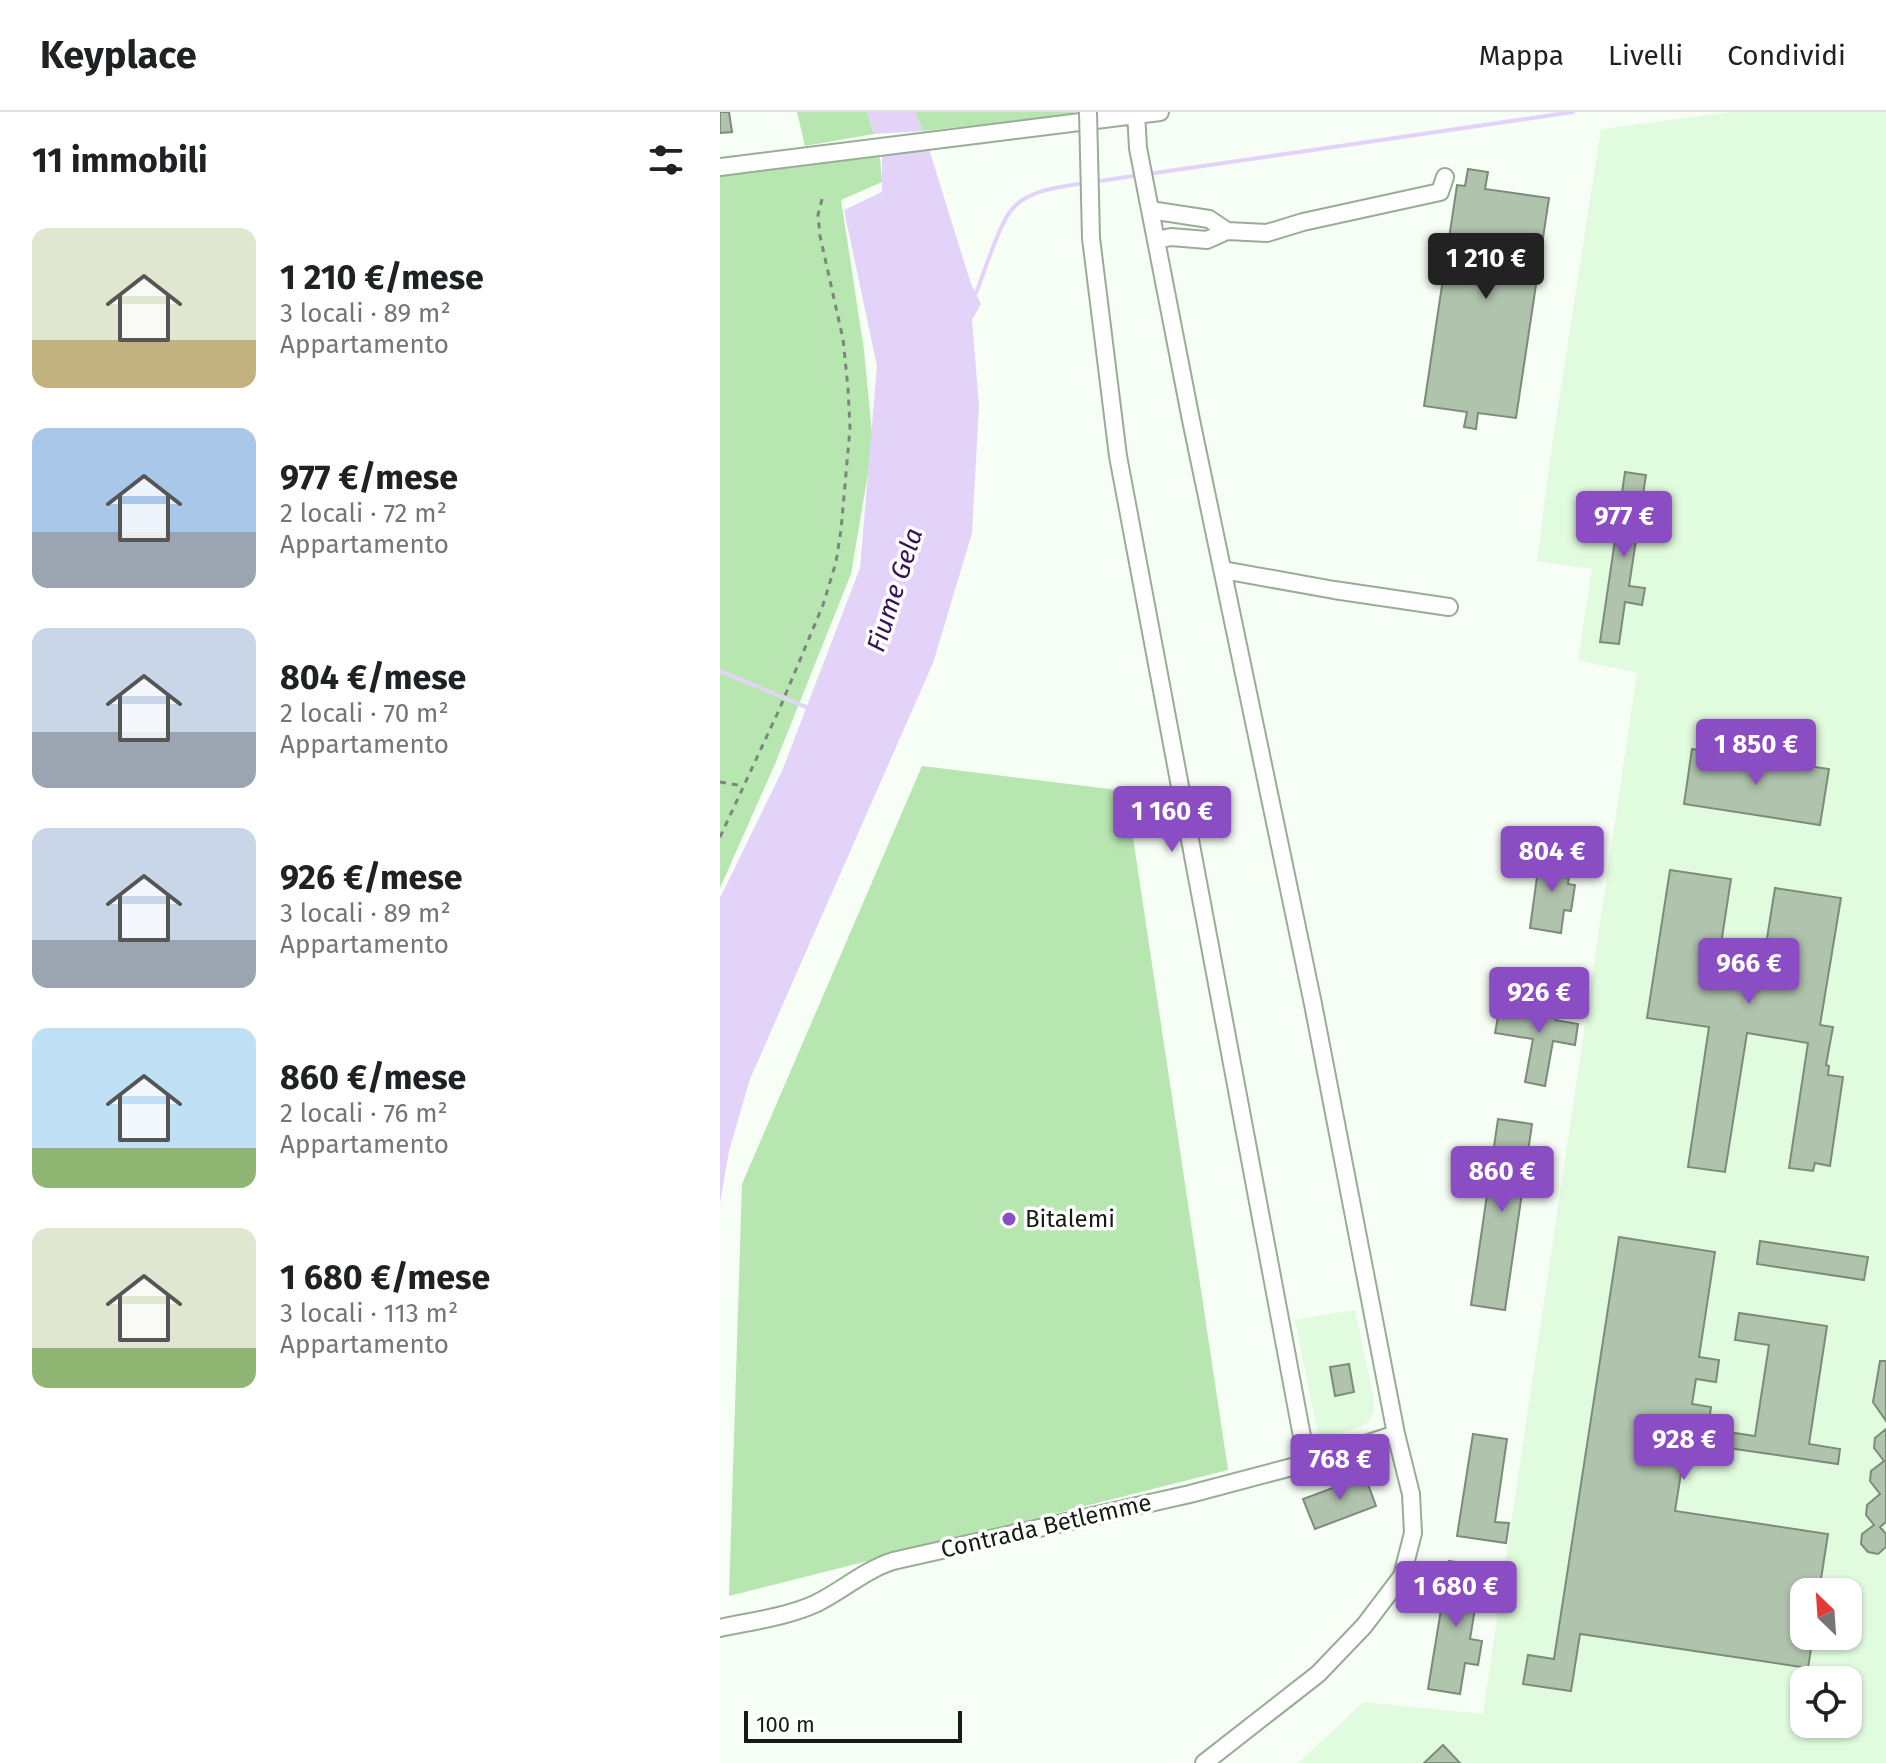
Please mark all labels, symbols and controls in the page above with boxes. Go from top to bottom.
text: Keyplace [40,32,197,78]
text: Mappa [1479,39,1564,72]
text: Livelli [1608,39,1683,72]
text: Condividi [1727,39,1846,72]
icon: filters [644,138,688,182]
text: 11 immobili [32,140,207,181]
pin: 1 210 € [1412,233,1560,301]
text: 1 210 € [1446,243,1526,274]
text: 1 210 €/mese [280,257,484,298]
icon: home [96,260,192,356]
text: 3 locali · 89 m² [280,298,451,329]
text: Appartamento [280,329,449,360]
text: 977 €/mese [280,457,458,498]
icon: home [96,460,192,556]
pin: 977 € [1568,491,1680,559]
text: 2 locali · 72 m² [280,498,447,529]
text: 977 € [1594,501,1654,532]
water label: Fiume Gela [860,524,930,656]
text: Appartamento [280,529,449,560]
text: 804 €/mese [280,657,466,698]
icon: home [96,660,192,756]
text: 2 locali · 70 m² [280,698,449,729]
pin: 1 850 € [1682,719,1830,787]
text: Appartamento [280,729,449,760]
text: 1 850 € [1714,729,1798,760]
pin: 1 160 € [1098,786,1246,854]
text: 1 160 € [1131,796,1213,827]
pin: 804 € [1496,826,1608,894]
text: 804 € [1519,836,1585,867]
text: 926 €/mese [280,857,463,898]
icon: home [96,860,192,956]
text: 3 locali · 89 m² [280,898,451,929]
text: Appartamento [280,929,449,960]
pin: 966 € [1693,938,1805,1006]
text: 966 € [1716,948,1782,979]
pin: 926 € [1483,967,1595,1035]
text: 926 € [1507,977,1571,1008]
text: 860 €/mese [280,1057,466,1098]
icon: home [96,1060,192,1156]
text: 2 locali · 76 m² [280,1098,448,1129]
text: Appartamento [280,1129,449,1160]
pin: 860 € [1446,1146,1558,1214]
text: 860 € [1469,1156,1535,1187]
place label: Bitalemi [1025,1205,1115,1233]
marker: Bitalemi [1000,1210,1018,1228]
text: 1 680 €/mese [280,1257,490,1298]
icon: home [96,1260,192,1356]
text: 3 locali · 113 m² [280,1298,458,1329]
text: Appartamento [280,1329,449,1360]
pin: 928 € [1628,1414,1740,1482]
text: 928 € [1652,1424,1716,1455]
pin: 768 € [1284,1434,1396,1502]
text: 768 € [1309,1444,1372,1475]
street label: Contrada Betlemme [938,1488,1154,1564]
pin: 1 680 € [1382,1561,1530,1629]
text: 1 680 € [1414,1571,1498,1602]
north arrow [1790,1578,1862,1650]
map controls [1790,1578,1862,1738]
button: locate [1790,1666,1862,1738]
scale bar [744,1707,962,1743]
text: 100 m [756,1711,815,1738]

